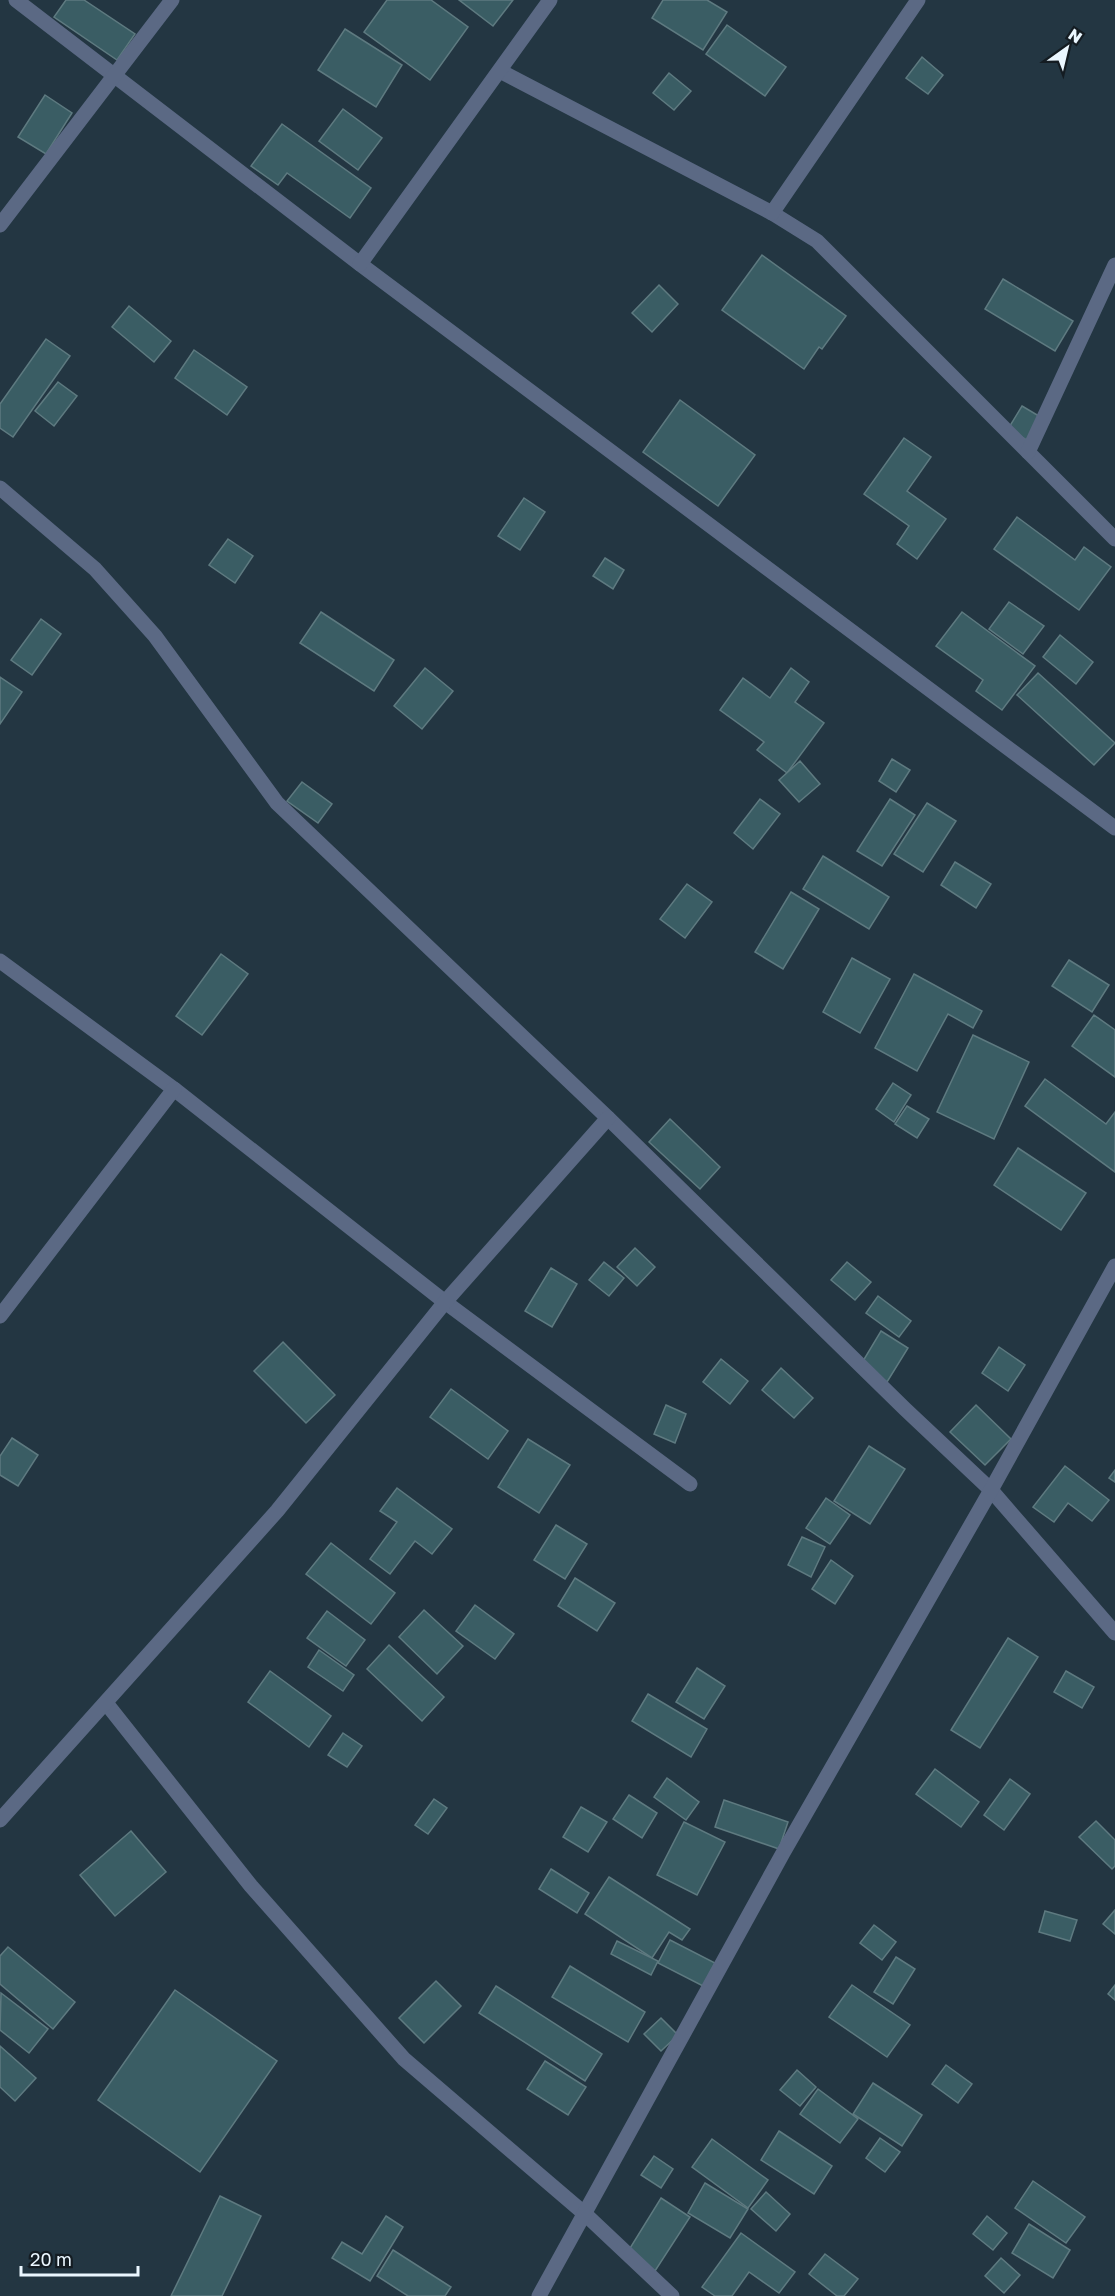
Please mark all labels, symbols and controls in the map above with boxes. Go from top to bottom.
north arrow [1037,18,1097,78]
text: N [1065,24,1086,47]
scale bar [21,2239,138,2277]
text: 20 m [30,2248,72,2270]

